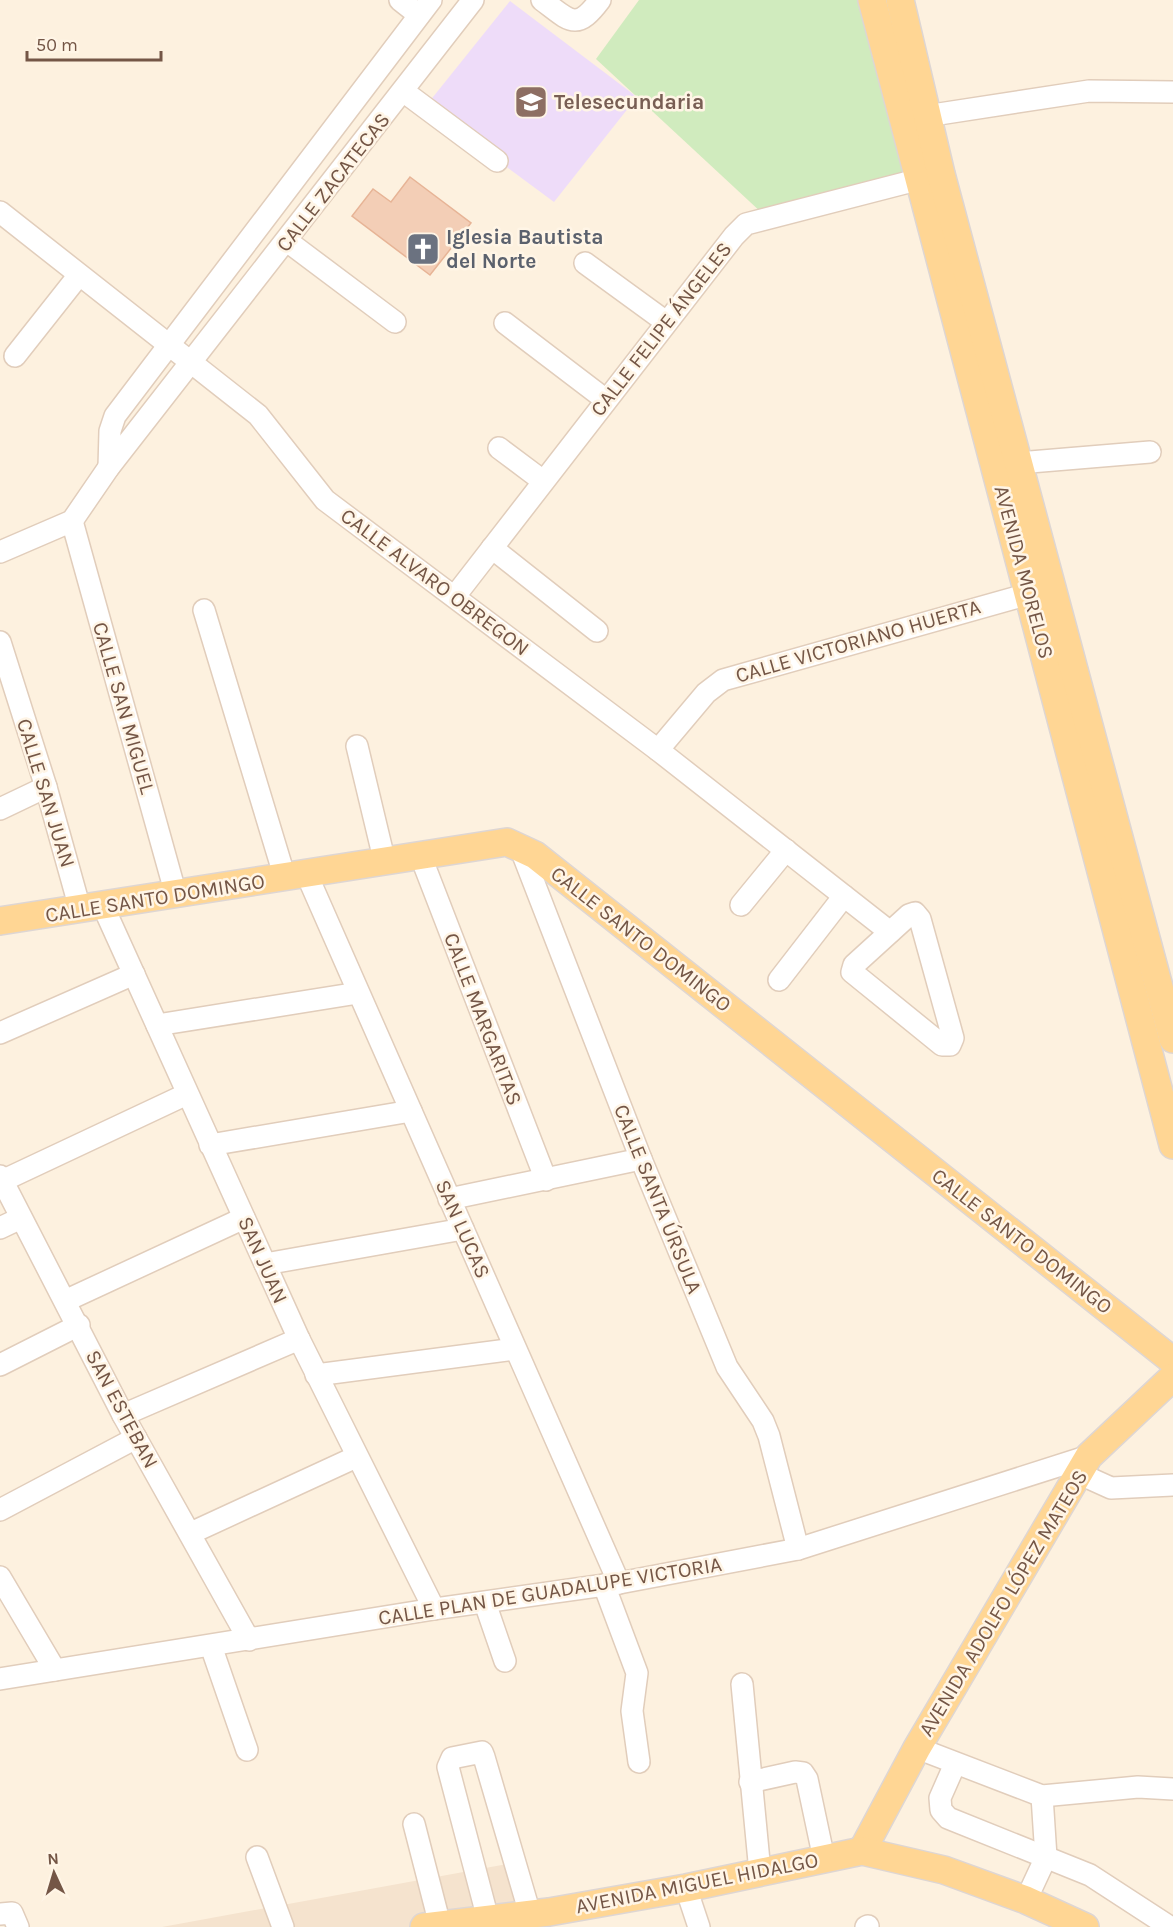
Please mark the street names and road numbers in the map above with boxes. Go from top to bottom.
street label: CALLE ZACATECAS [271,108,395,256]
street label: CALLE FELIPE ÁNGELES [586,237,736,421]
street label: AVENIDA MORELOS [989,483,1059,661]
street label: CALLE ALVARO OBREGON [336,503,534,661]
street label: CALLE VICTORIANO HUERTA [733,594,983,688]
street label: CALLE SAN MIGUEL [88,619,160,797]
street label: CALLE SAN JUAN [12,716,80,870]
street label: CALLE SANTO DOMINGO [546,861,736,1017]
street label: CALLE SANTO DOMINGO [43,869,267,927]
street label: CALLE MARGARITAS [439,929,527,1109]
street label: CALLE SANTA ÚRSULA [609,1101,707,1297]
street label: CALLE SANTO DOMINGO [927,1163,1117,1319]
street label: SAN LUCAS [431,1176,495,1282]
street label: SAN JUAN [233,1213,293,1307]
street label: SAN ESTEBAN [81,1346,163,1472]
street label: AVENIDA ADOLFO LÓPEZ MATEOS [914,1465,1092,1741]
street label: CALLE PLAN DE GUADALUPE VICTORIA [377,1552,723,1630]
street label: AVENIDA MIGUEL HIDALGO [574,1848,820,1918]

